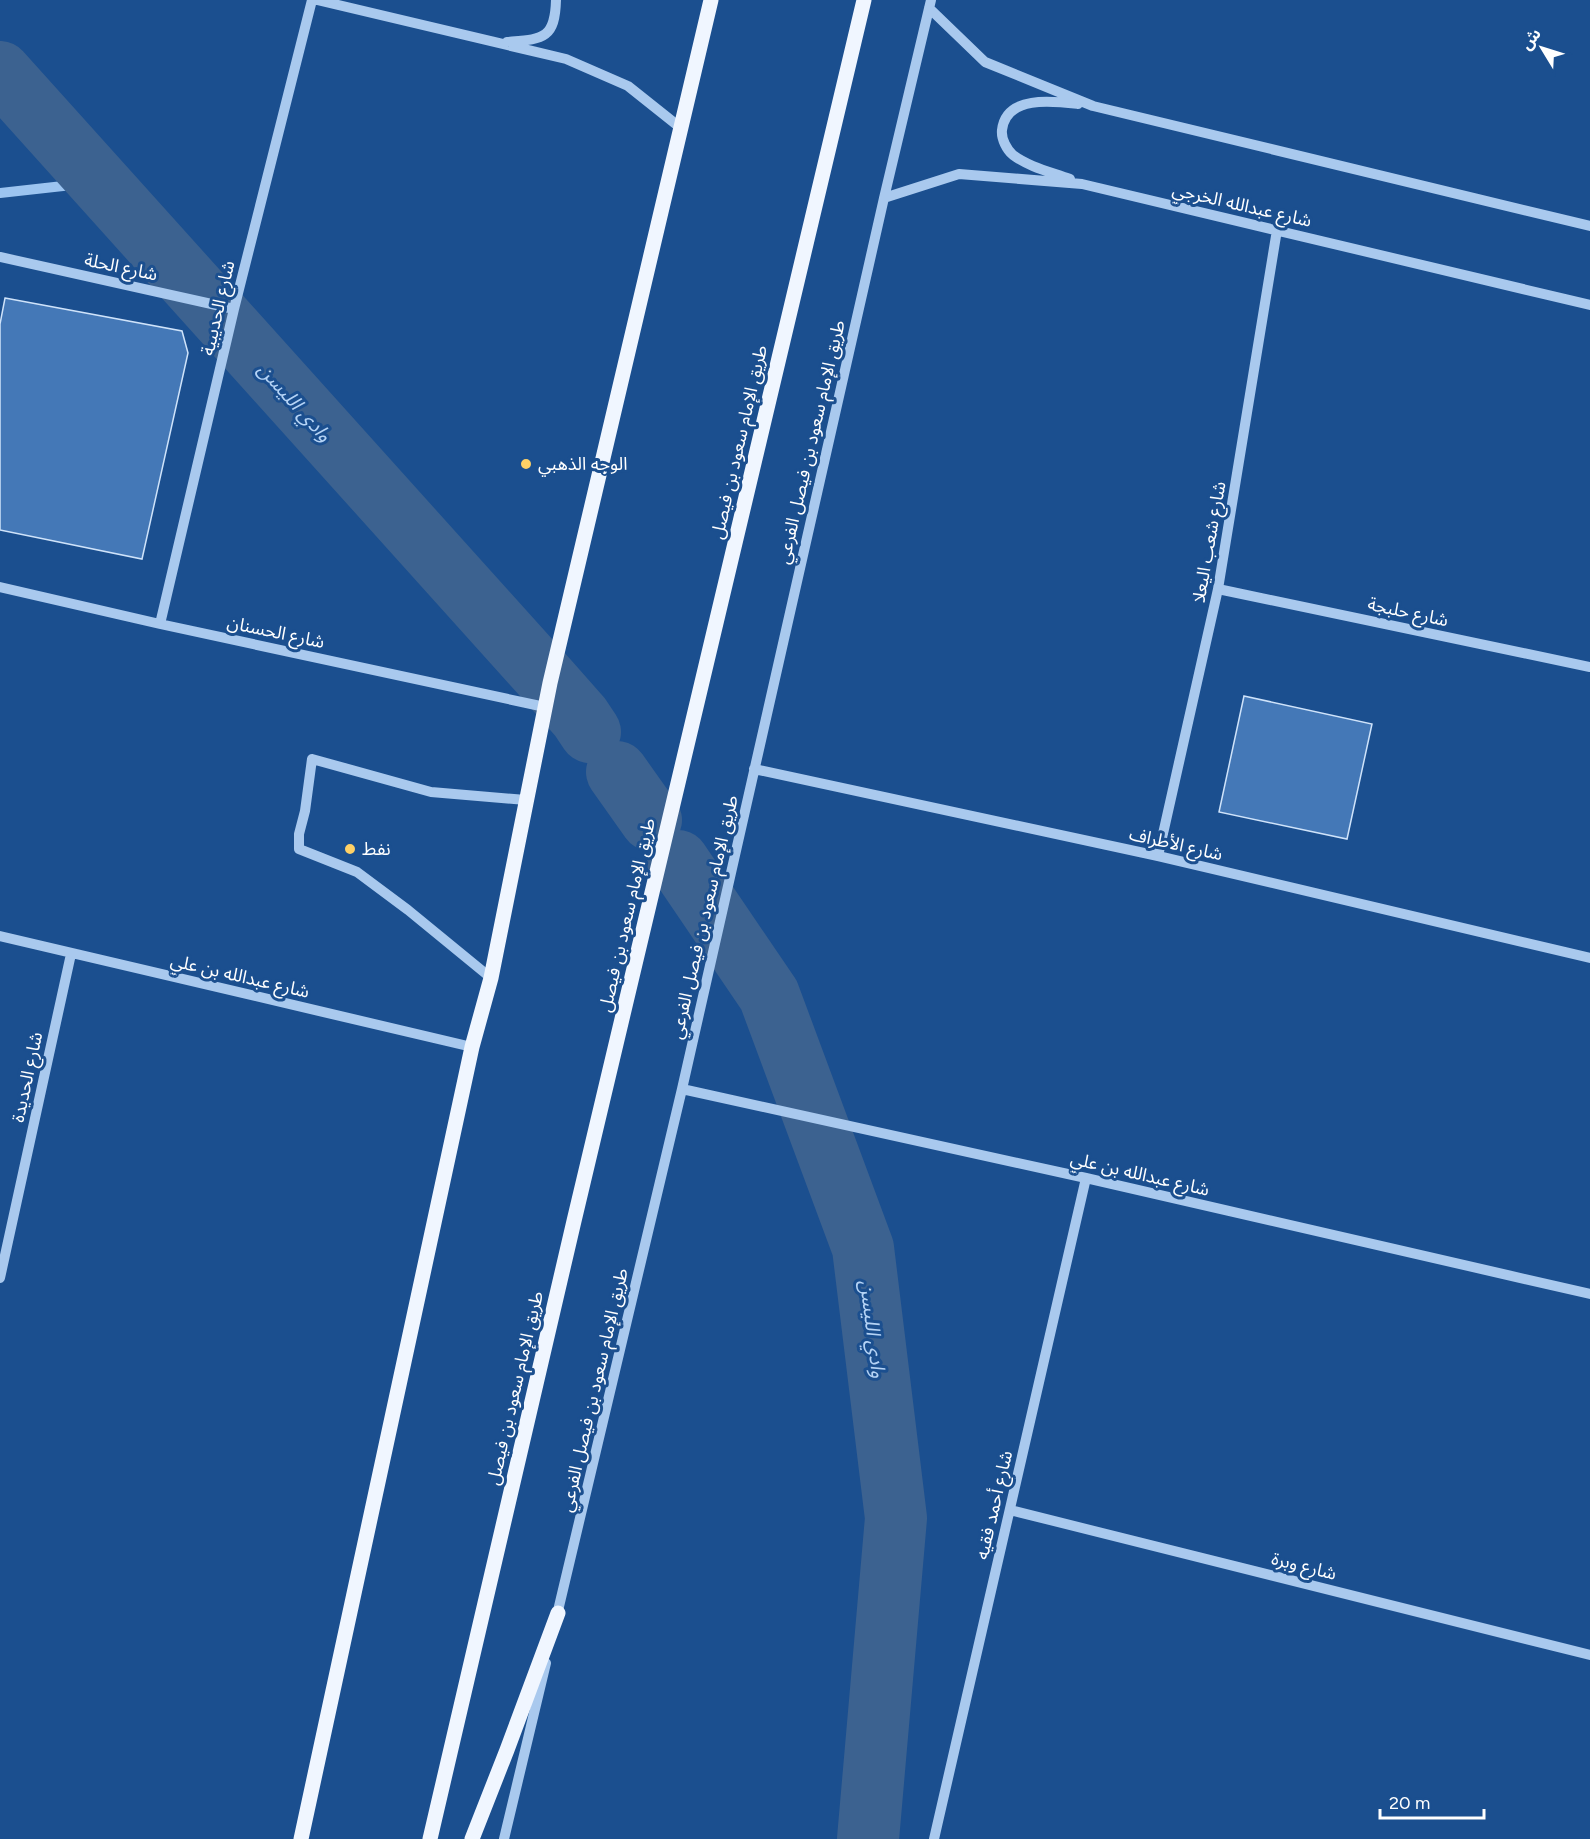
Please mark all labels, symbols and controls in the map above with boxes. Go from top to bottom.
north arrow [1512,18,1572,78]
text: ش [1516,25,1545,54]
street label: شارع عبدالله الخرجي [1169,178,1314,235]
street label: شارع الحلة [82,249,160,288]
street label: شارع الحديبية [196,258,243,358]
street label: طريق الإمام سعود بن فيصل الفرعي [772,318,853,567]
street label: طريق الإمام سعود بن فيصل [706,343,775,542]
water label: وادي الليسن [250,357,337,449]
place label: الوجه الذهبي [538,453,628,477]
marker: الوجه الذهبي [519,457,533,471]
street label: شارع شعب اليعلا [1187,480,1233,605]
street label: شارع حلبجة [1365,593,1450,634]
street label: شارع الحسنان [225,611,327,656]
street label: طريق الإمام سعود بن فيصل الفرعي [665,793,746,1042]
street label: طريق الإمام سعود بن فيصل [594,816,663,1015]
street label: شارع الأطراف [1126,823,1225,868]
place label: نفط [362,838,391,860]
marker: نفط [343,842,357,856]
street label: شارع عبدالله بن علي [168,949,312,1006]
street label: شارع الحديدة [7,1030,50,1125]
street label: شارع عبدالله بن علي [1068,1147,1212,1204]
street label: طريق الإمام سعود بن فيصل الفرعي [555,1266,636,1515]
water label: وادي الليسن [851,1279,891,1380]
street label: طريق الإمام سعود بن فيصل [482,1289,551,1488]
street label: شارع أحمد فقيه [971,1448,1020,1562]
street label: شارع وبرة [1269,1547,1339,1588]
scale bar [1380,1782,1484,1820]
text: 20 m [1389,1792,1430,1814]

